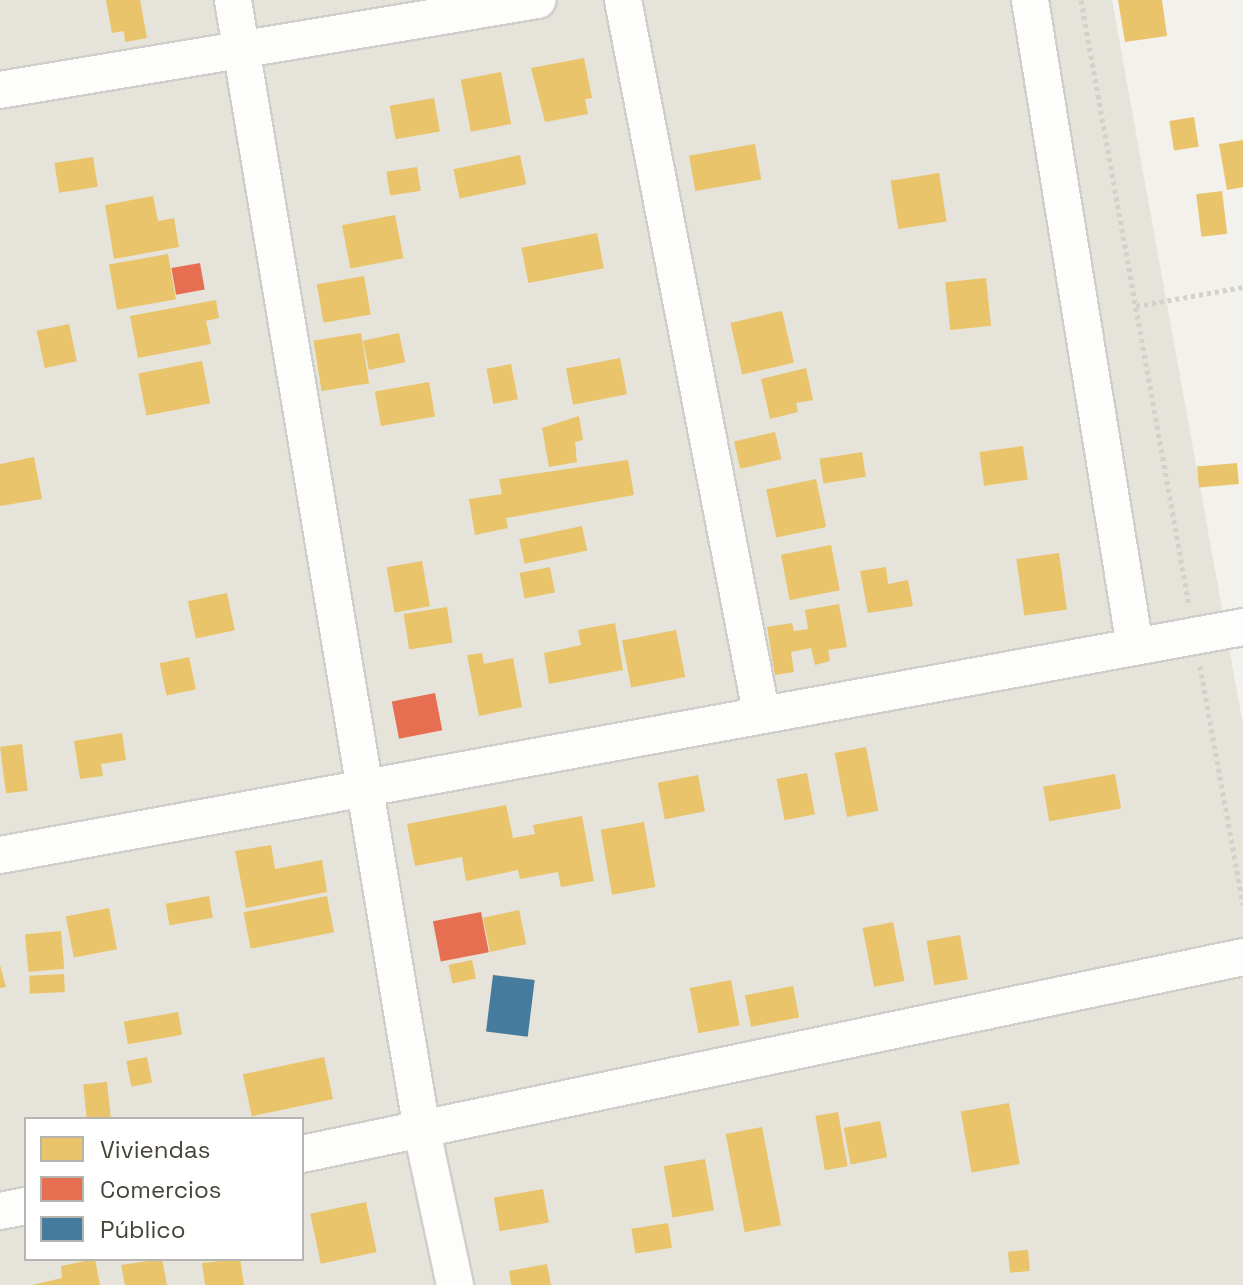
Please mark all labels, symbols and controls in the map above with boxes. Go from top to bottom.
legend [24,1117,304,1261]
text: Viviendas [100,1134,210,1165]
text: Comercios [100,1174,221,1205]
text: Público [100,1214,186,1245]

